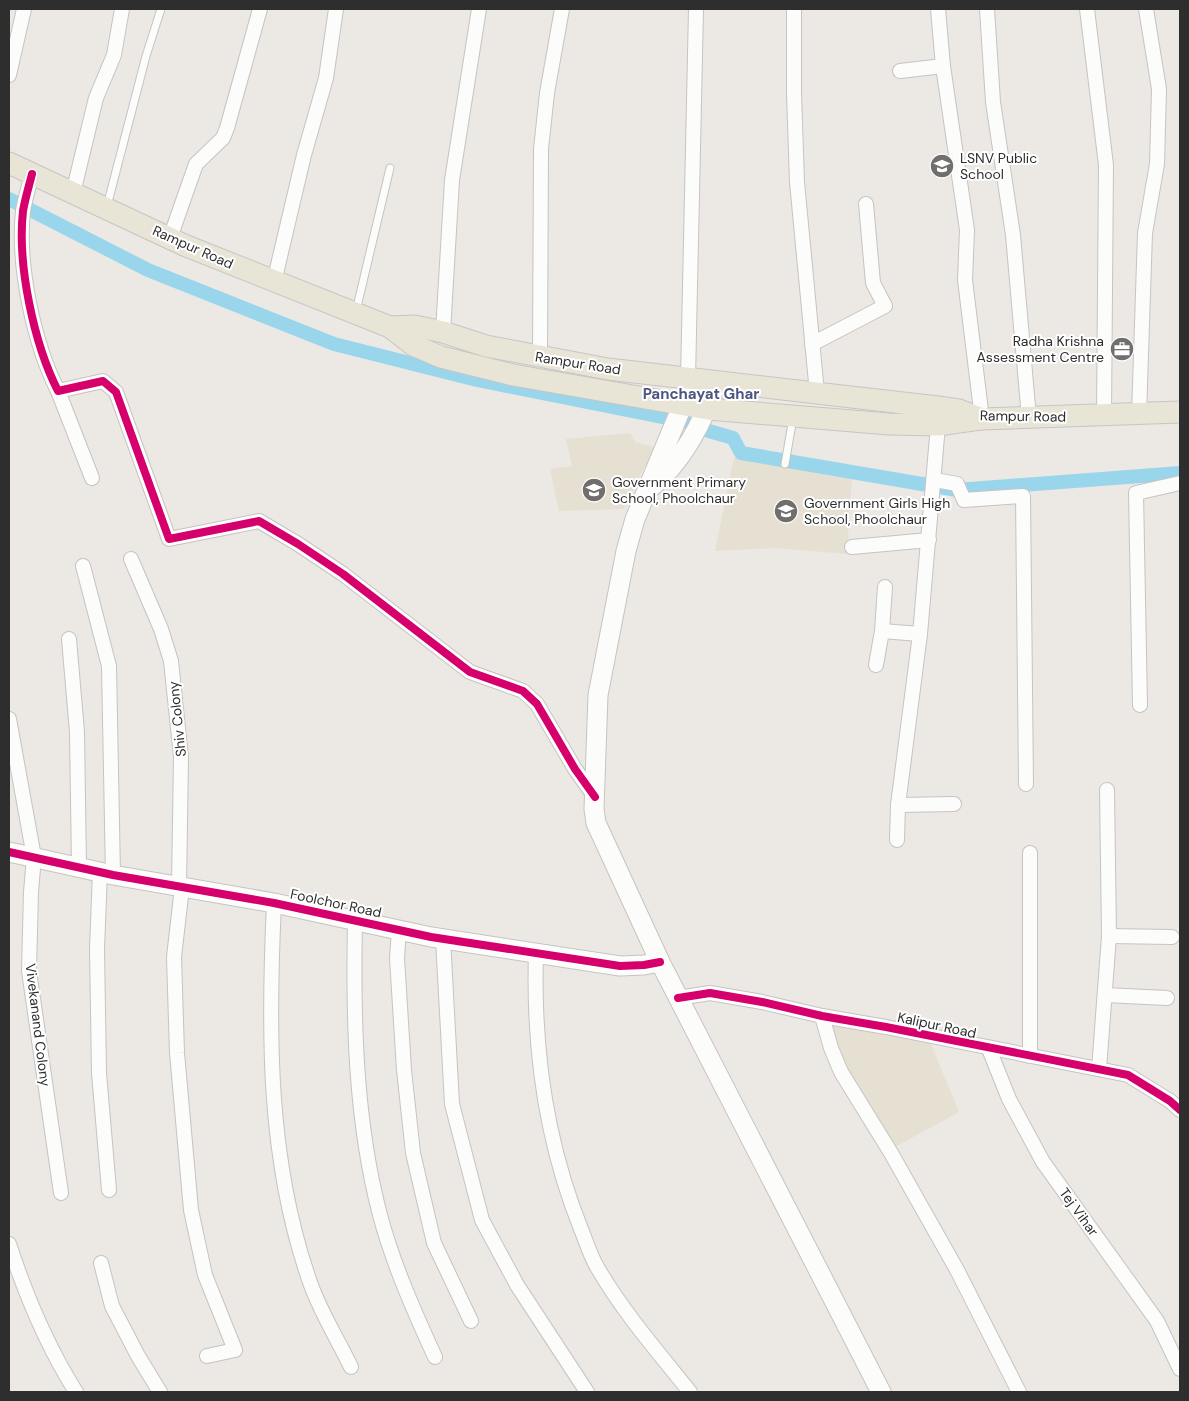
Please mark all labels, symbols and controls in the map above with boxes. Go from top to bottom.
place label: LSNV Public School [960,149,1037,183]
school or university icon: LSNV Public School [929,153,955,179]
street label: Rampur Road [150,221,236,273]
place label: Radha Krishna Assessment Centre [977,332,1104,366]
office icon: Radha Krishna Assessment Centre [1109,336,1135,362]
street label: Rampur Road [534,347,622,379]
district label: Panchayat Ghar [643,384,759,404]
street label: Rampur Road [980,406,1066,426]
place label: Government Primary School, Phoolchaur [612,473,746,507]
school or university icon: Government Primary School, Phoolchaur [581,477,607,503]
place label: Government Girls High School, Phoolchaur [804,494,950,528]
school or university icon: Government Girls High School, Phoolchaur [773,498,799,524]
street label: Shiv Colony [164,680,190,758]
street label: Foolchor Road [289,885,383,921]
street label: Vivekanand Colony [22,962,55,1088]
street label: Kalipur Road [896,1008,978,1042]
street label: Tej Vihar [1055,1184,1103,1240]

